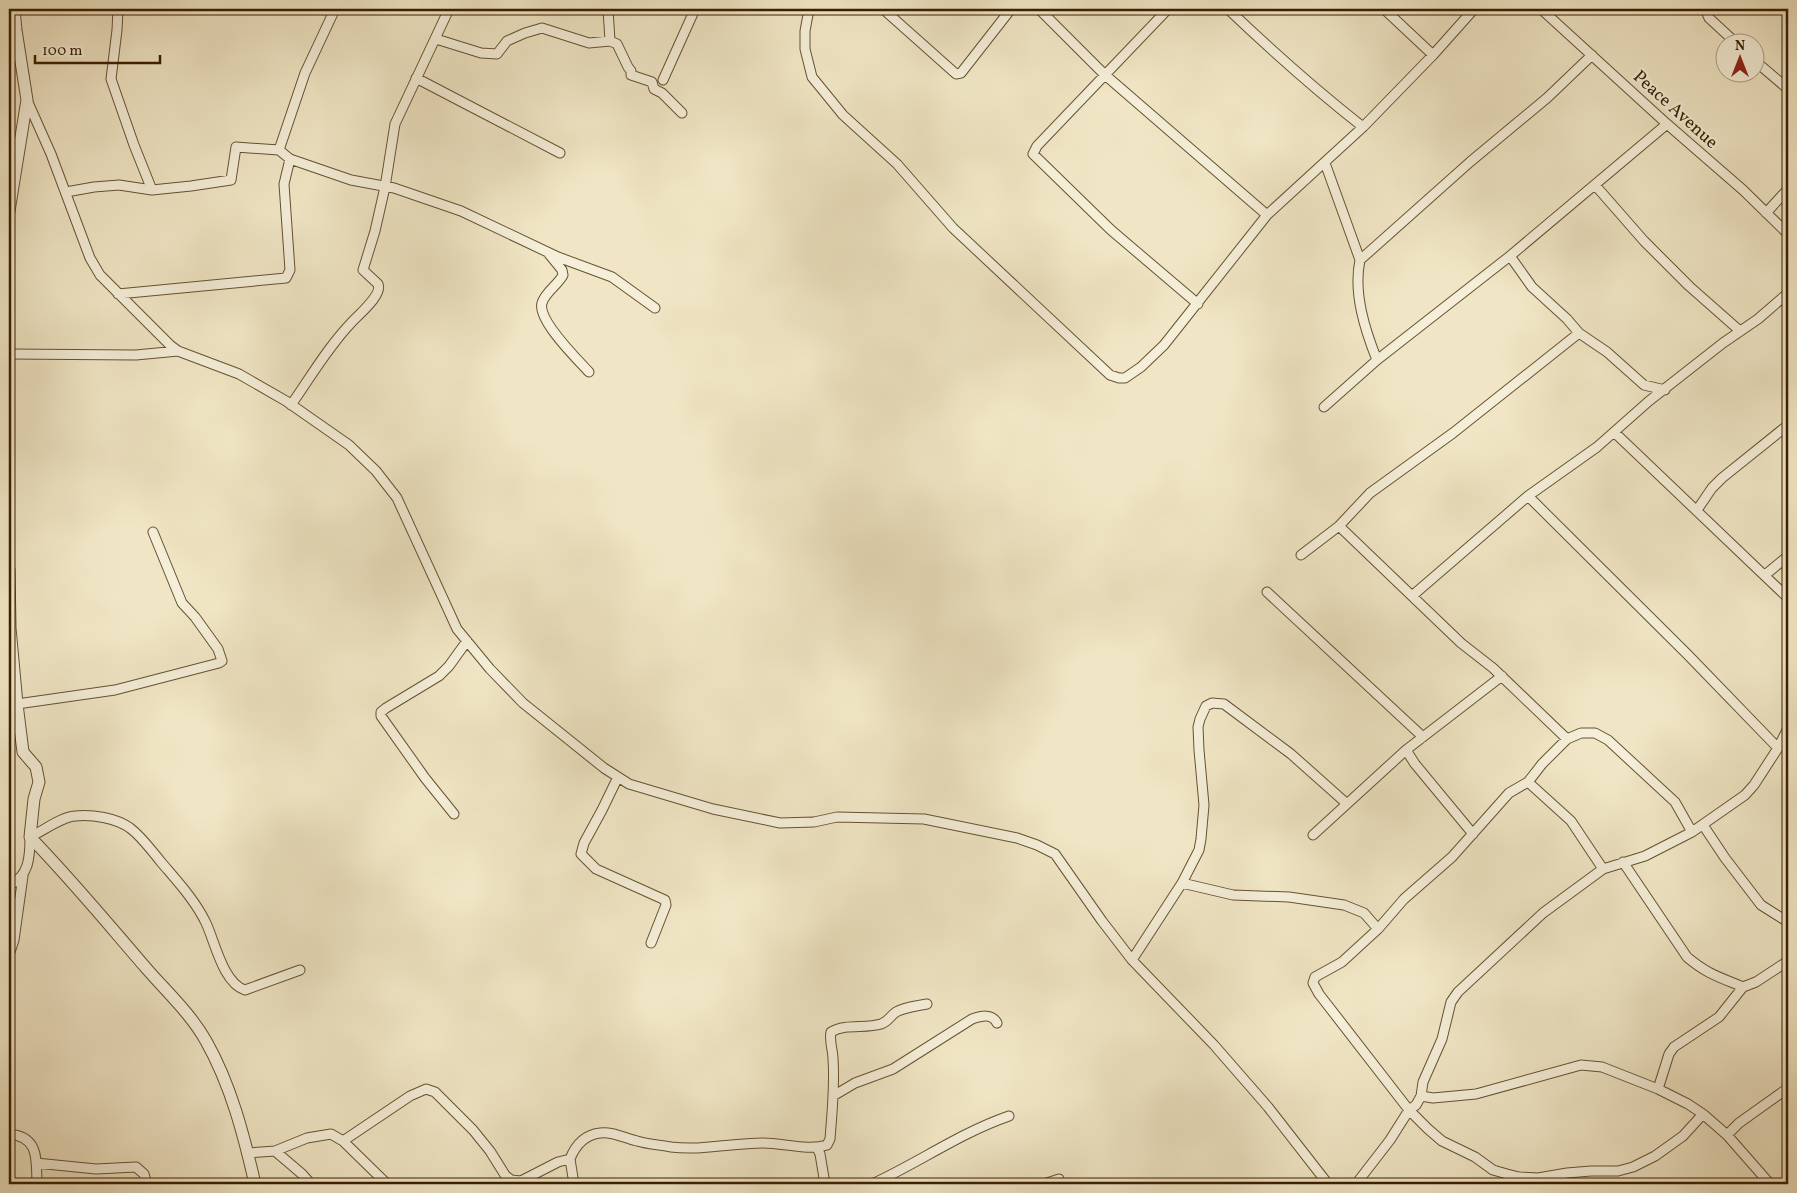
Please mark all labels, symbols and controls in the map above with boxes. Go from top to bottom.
scale bar [35,32,160,64]
north arrow [1714,32,1764,82]
text: N [1735,37,1745,56]
text: 100 m [42,41,82,62]
street label: Peace Avenue [1627,65,1723,155]

